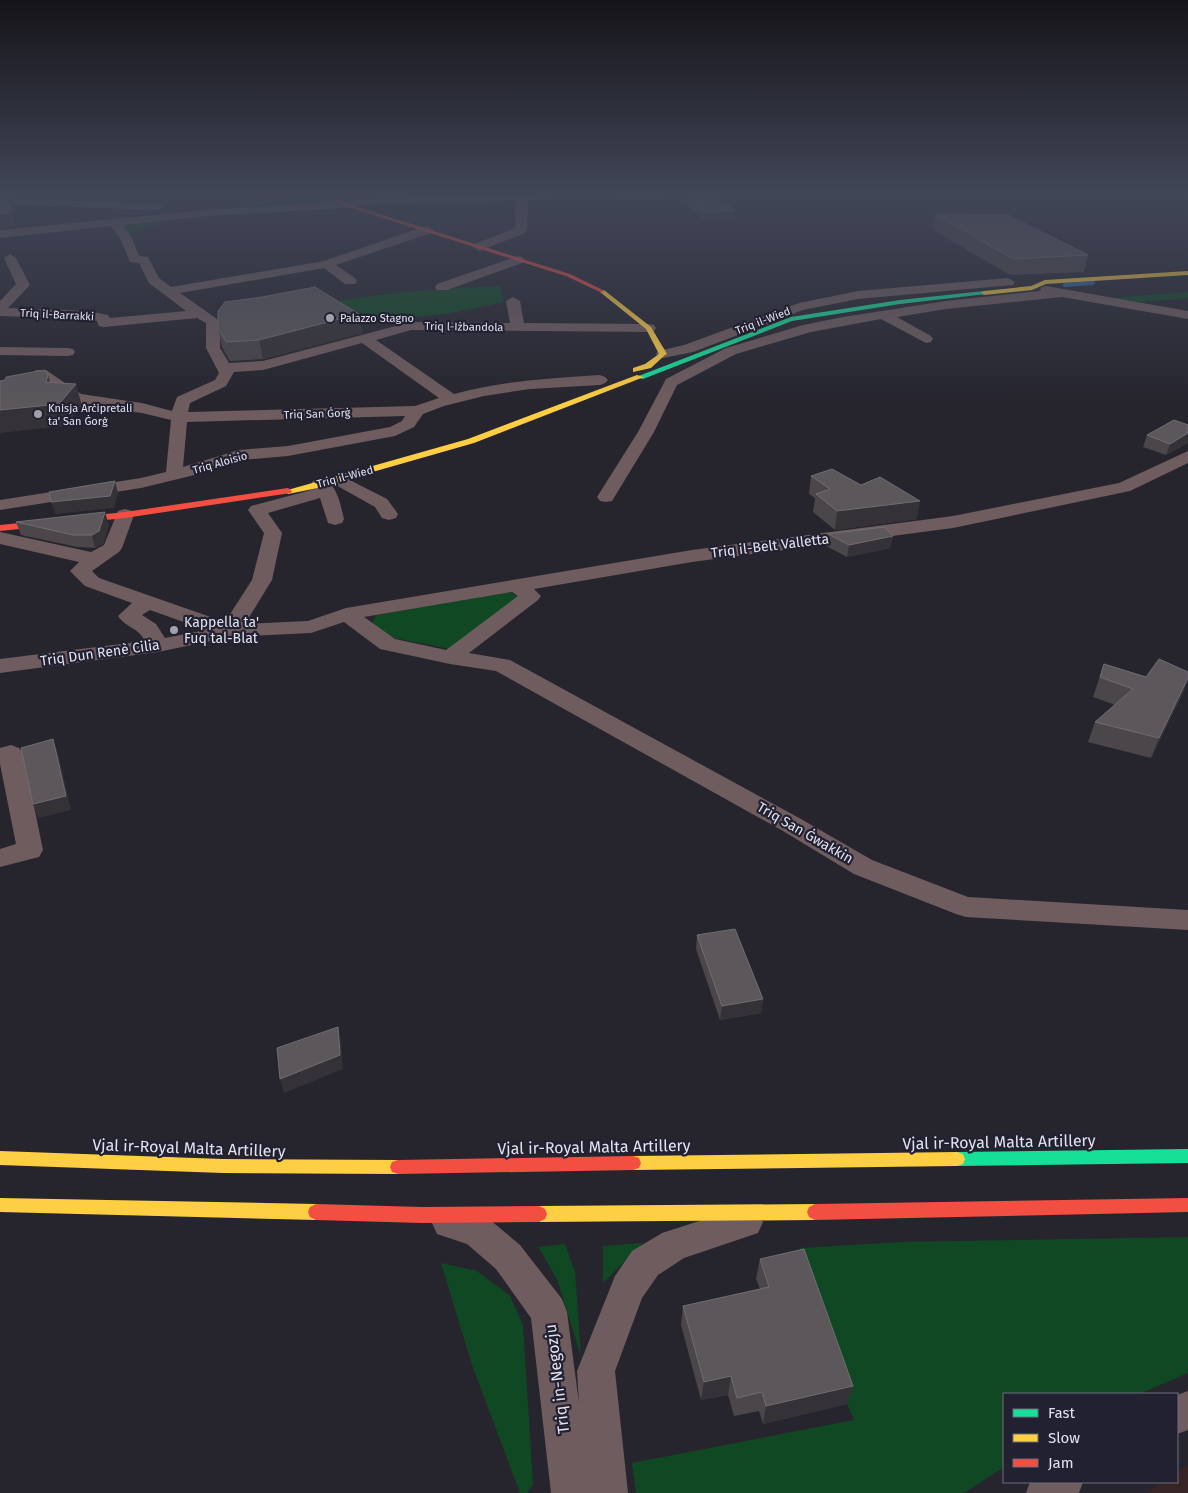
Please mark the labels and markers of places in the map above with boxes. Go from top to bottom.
marker: Palazzo Stagno [324,312,336,324]
place label: Palazzo Stagno [340,312,414,325]
place label: Knisja Arċipretali ta' San Ġorġ [48,402,132,428]
marker: Knisja Arċipretali ta' San Ġorġ [32,408,44,420]
place label: Kappella ta' Fuq tal-Blat [184,614,259,647]
marker: Kappella ta' Fuq tal-Blat [168,624,180,636]

